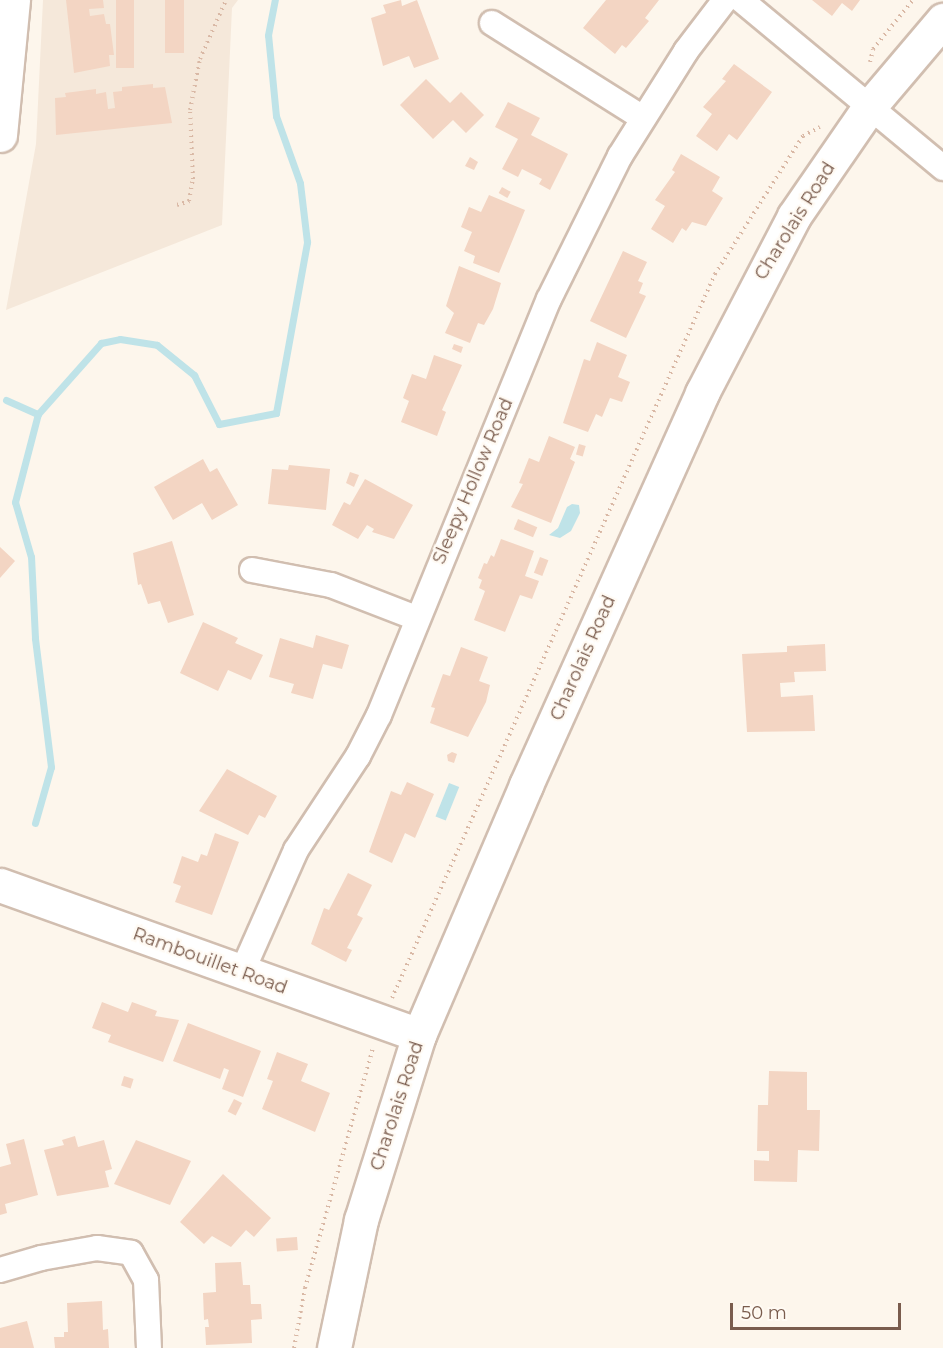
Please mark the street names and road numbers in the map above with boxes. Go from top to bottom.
street label: Charolais Road [750,158,840,284]
street label: Sleepy Hollow Road [428,395,518,567]
street label: Charolais Road [546,592,620,724]
street label: Rambouillet Road [130,923,290,999]
street label: Charolais Road [366,1039,428,1173]

